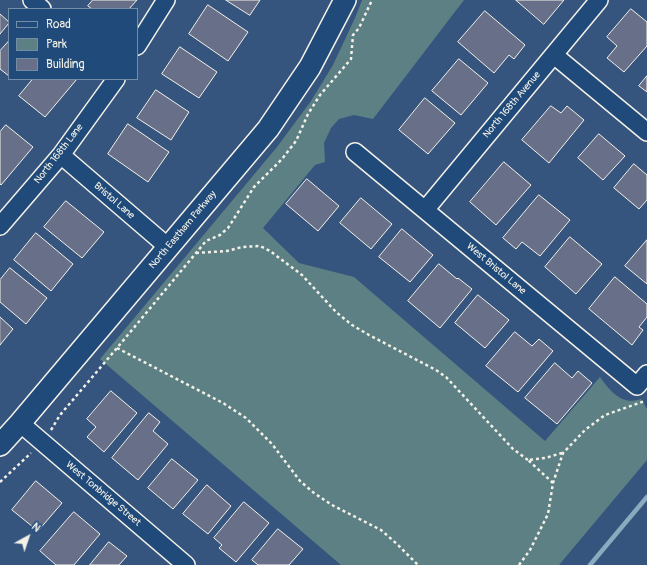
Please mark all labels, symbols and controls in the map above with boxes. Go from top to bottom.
legend [8,8,138,80]
text: Road [46,17,71,32]
text: Park [46,37,67,52]
text: Building [46,57,85,72]
street label: North 168th Avenue [481,69,543,141]
street label: North 168th Lane [32,122,86,186]
street label: Bristol Lane [91,180,137,222]
street label: North Eastham Parkway [147,188,219,272]
street label: West Bristol Lane [464,241,528,297]
street label: West Tonbridge Street [63,459,143,529]
north arrow [8,517,48,557]
text: N [29,520,43,535]

